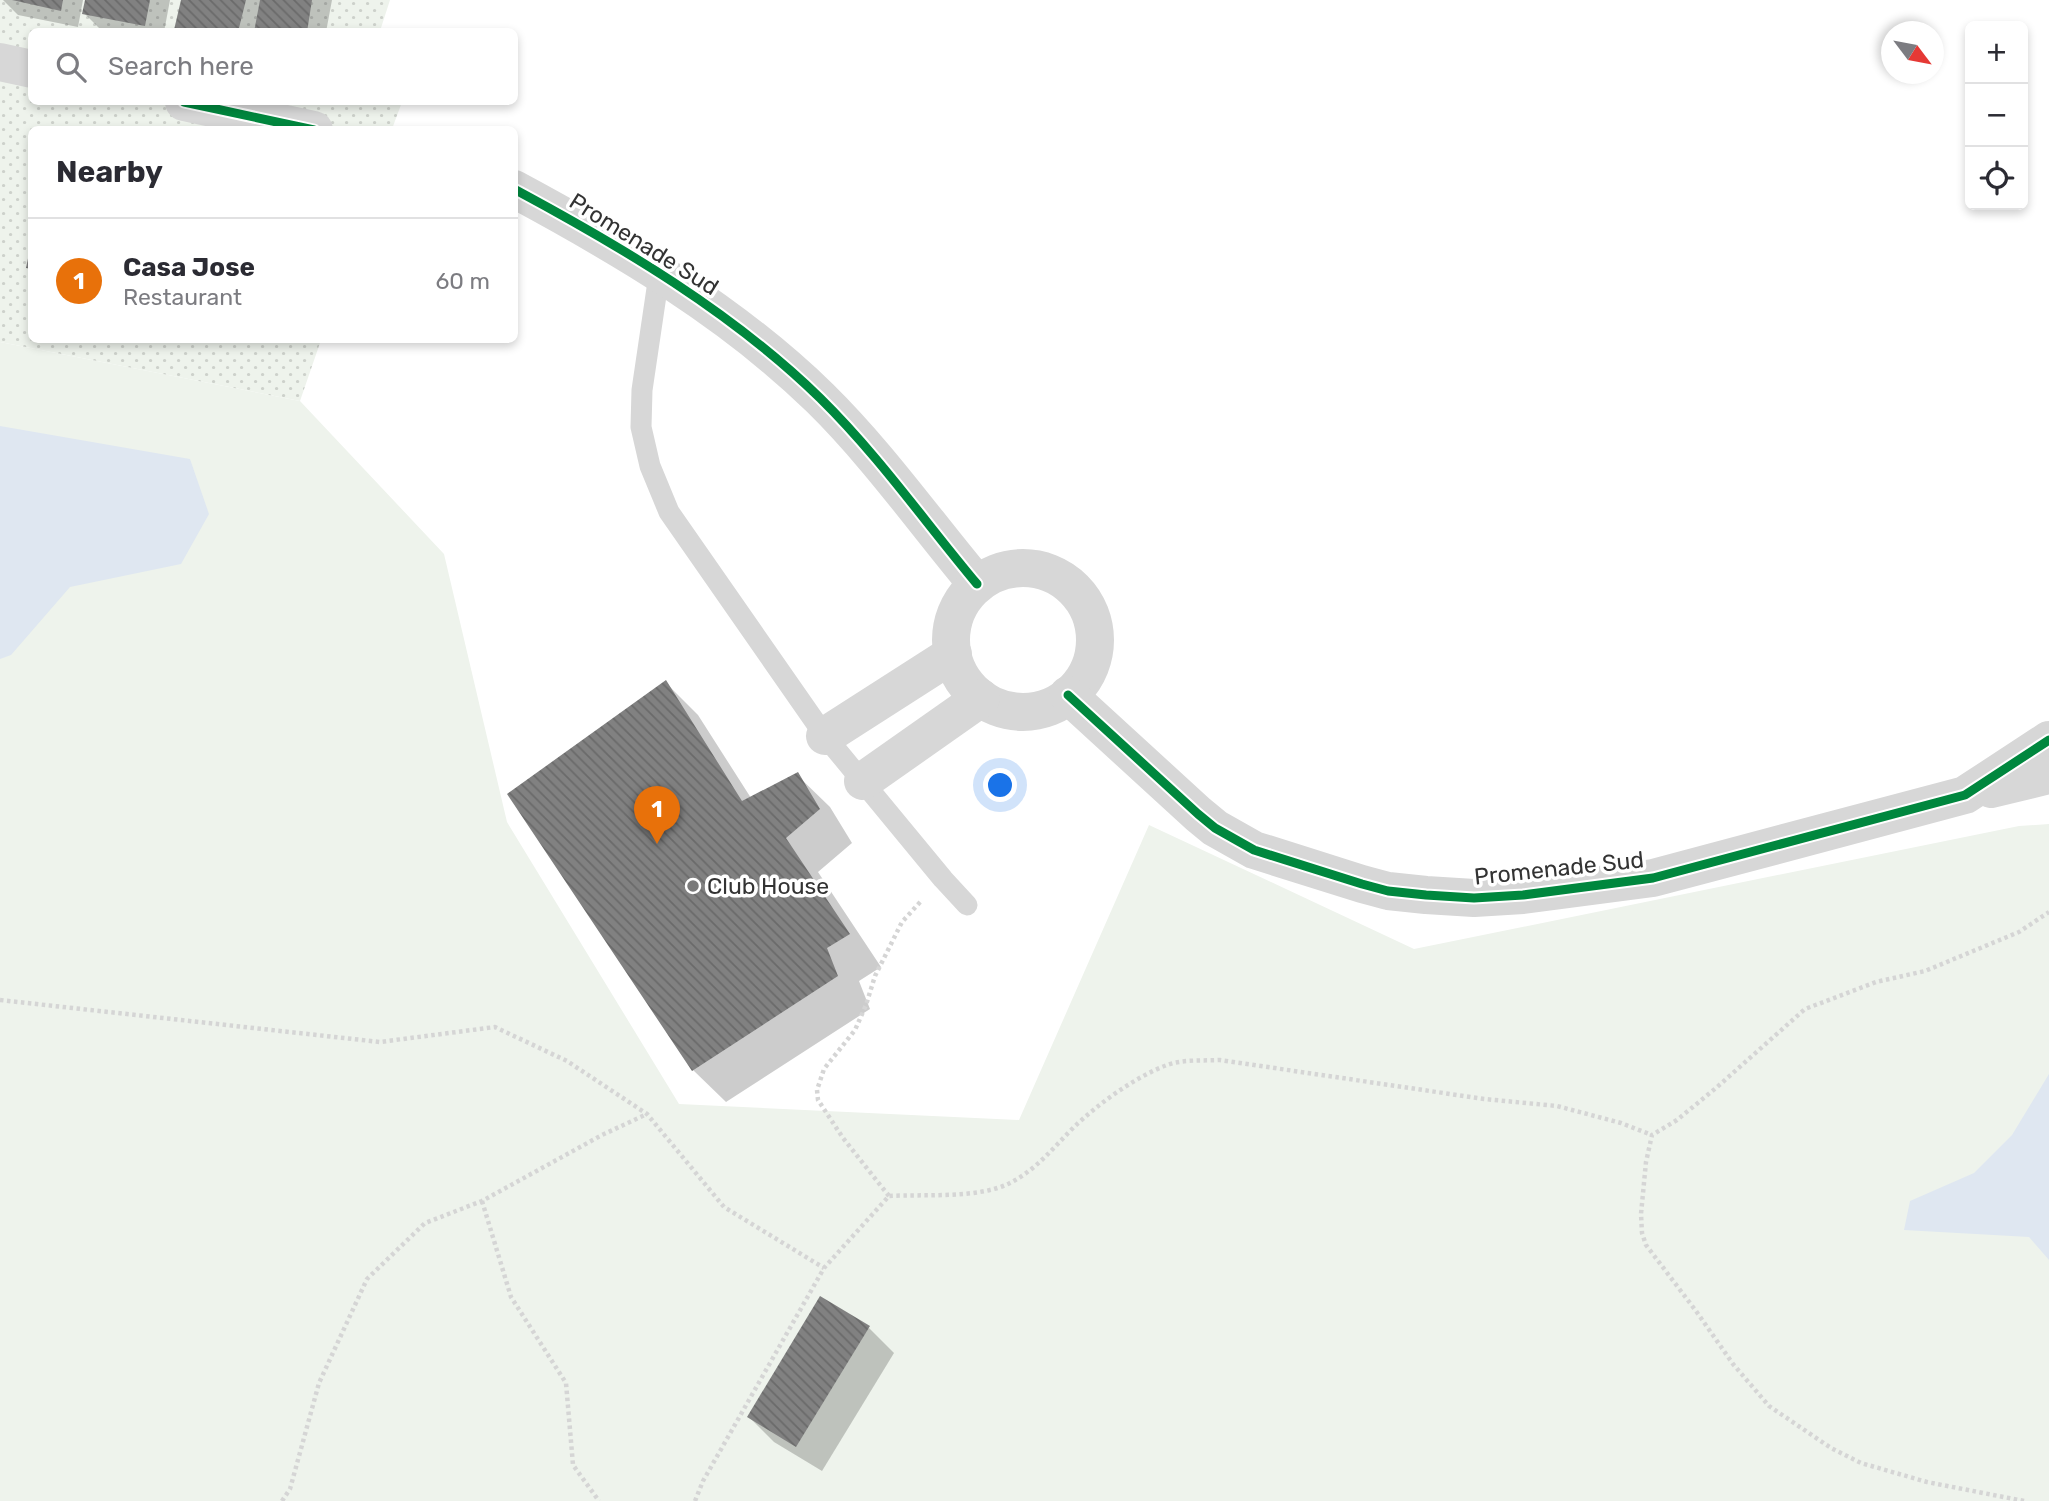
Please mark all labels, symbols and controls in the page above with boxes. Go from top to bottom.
north arrow [1881,21,1944,84]
map controls [1965,21,2028,210]
button: + [1965,21,2028,84]
search box [28,28,518,105]
icon: search [52,48,90,86]
text: Search here [108,51,254,82]
button: − [1965,84,2028,147]
button: locate [1965,147,2028,210]
text: Nearby [56,154,163,190]
street label: Promenade Sud [564,187,724,301]
text: Casa Jose [123,252,255,283]
text: 1 [73,267,85,295]
text: 60 m [435,267,490,295]
text: Restaurant [123,283,242,311]
your location [983,768,1017,802]
pin: 1 [634,786,680,844]
street label: Promenade Sud [1473,845,1645,891]
place label: Club House [707,872,829,900]
marker: Club House [685,878,701,894]

